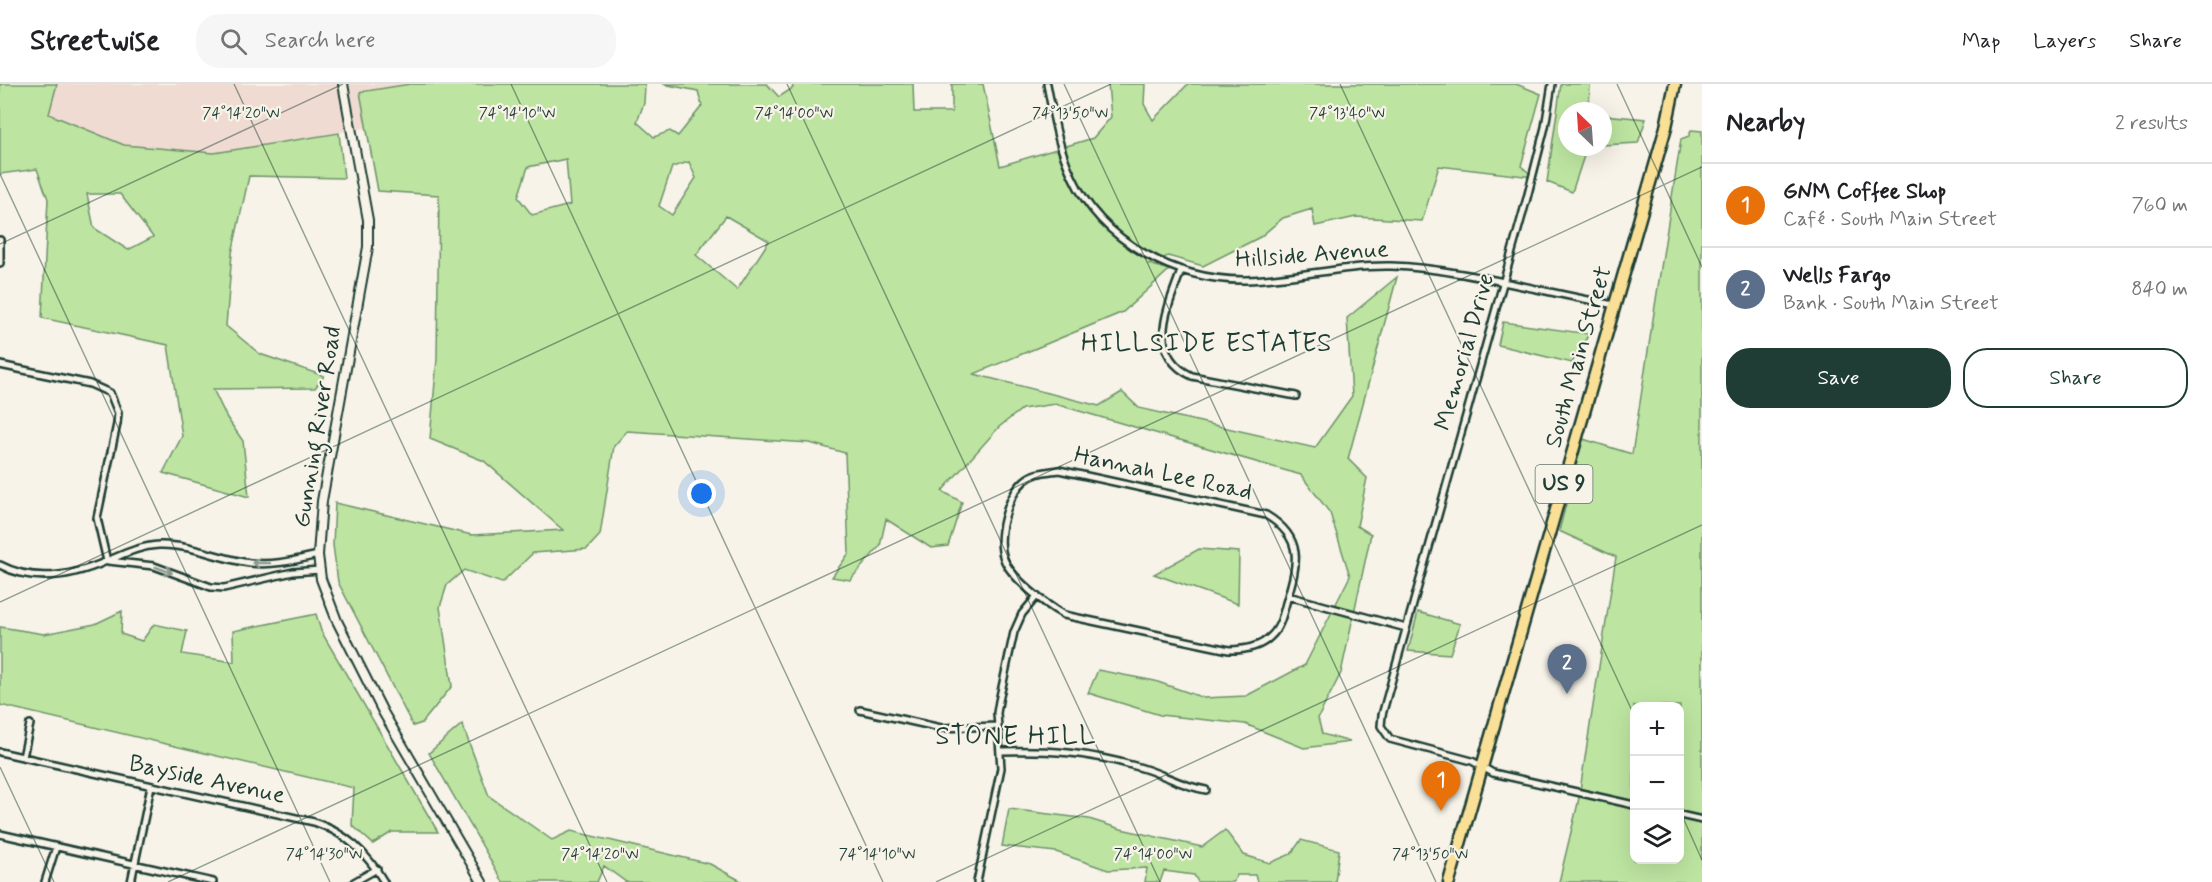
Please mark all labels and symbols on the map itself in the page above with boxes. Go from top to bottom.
north arrow [1558,102,1612,156]
text: 74°14'20"W [202,104,280,124]
text: 74°14'10"W [479,104,555,124]
text: 74°14'00"W [755,104,833,124]
text: 74°13'50"W [1032,104,1108,124]
text: 74°13'40"W [1309,104,1385,124]
street label: Hillside Avenue [1234,234,1390,276]
street label: South Main Street [1538,263,1620,451]
street label: Memorial Drive [1428,270,1502,434]
street label: Gunning River Road [287,324,352,530]
district label: HILLSIDE ESTATES [1081,327,1333,361]
street label: Hannah Lee Road [1071,440,1255,508]
road number: US 9 [1536,465,1592,503]
your location [687,479,716,508]
one-way arrow [251,557,271,569]
one-way arrow [154,566,173,577]
pin: 2 [1548,644,1586,694]
district label: STONE HILL [935,720,1097,754]
street label: Bayside Avenue [126,748,288,812]
pin: 1 [1422,762,1460,811]
text: 74°14'30"W [286,845,362,865]
text: 74°14'20"W [561,845,639,865]
text: 74°14'10"W [839,845,915,865]
text: 74°14'00"W [1114,845,1192,865]
text: 74°13'50"W [1392,845,1468,865]

